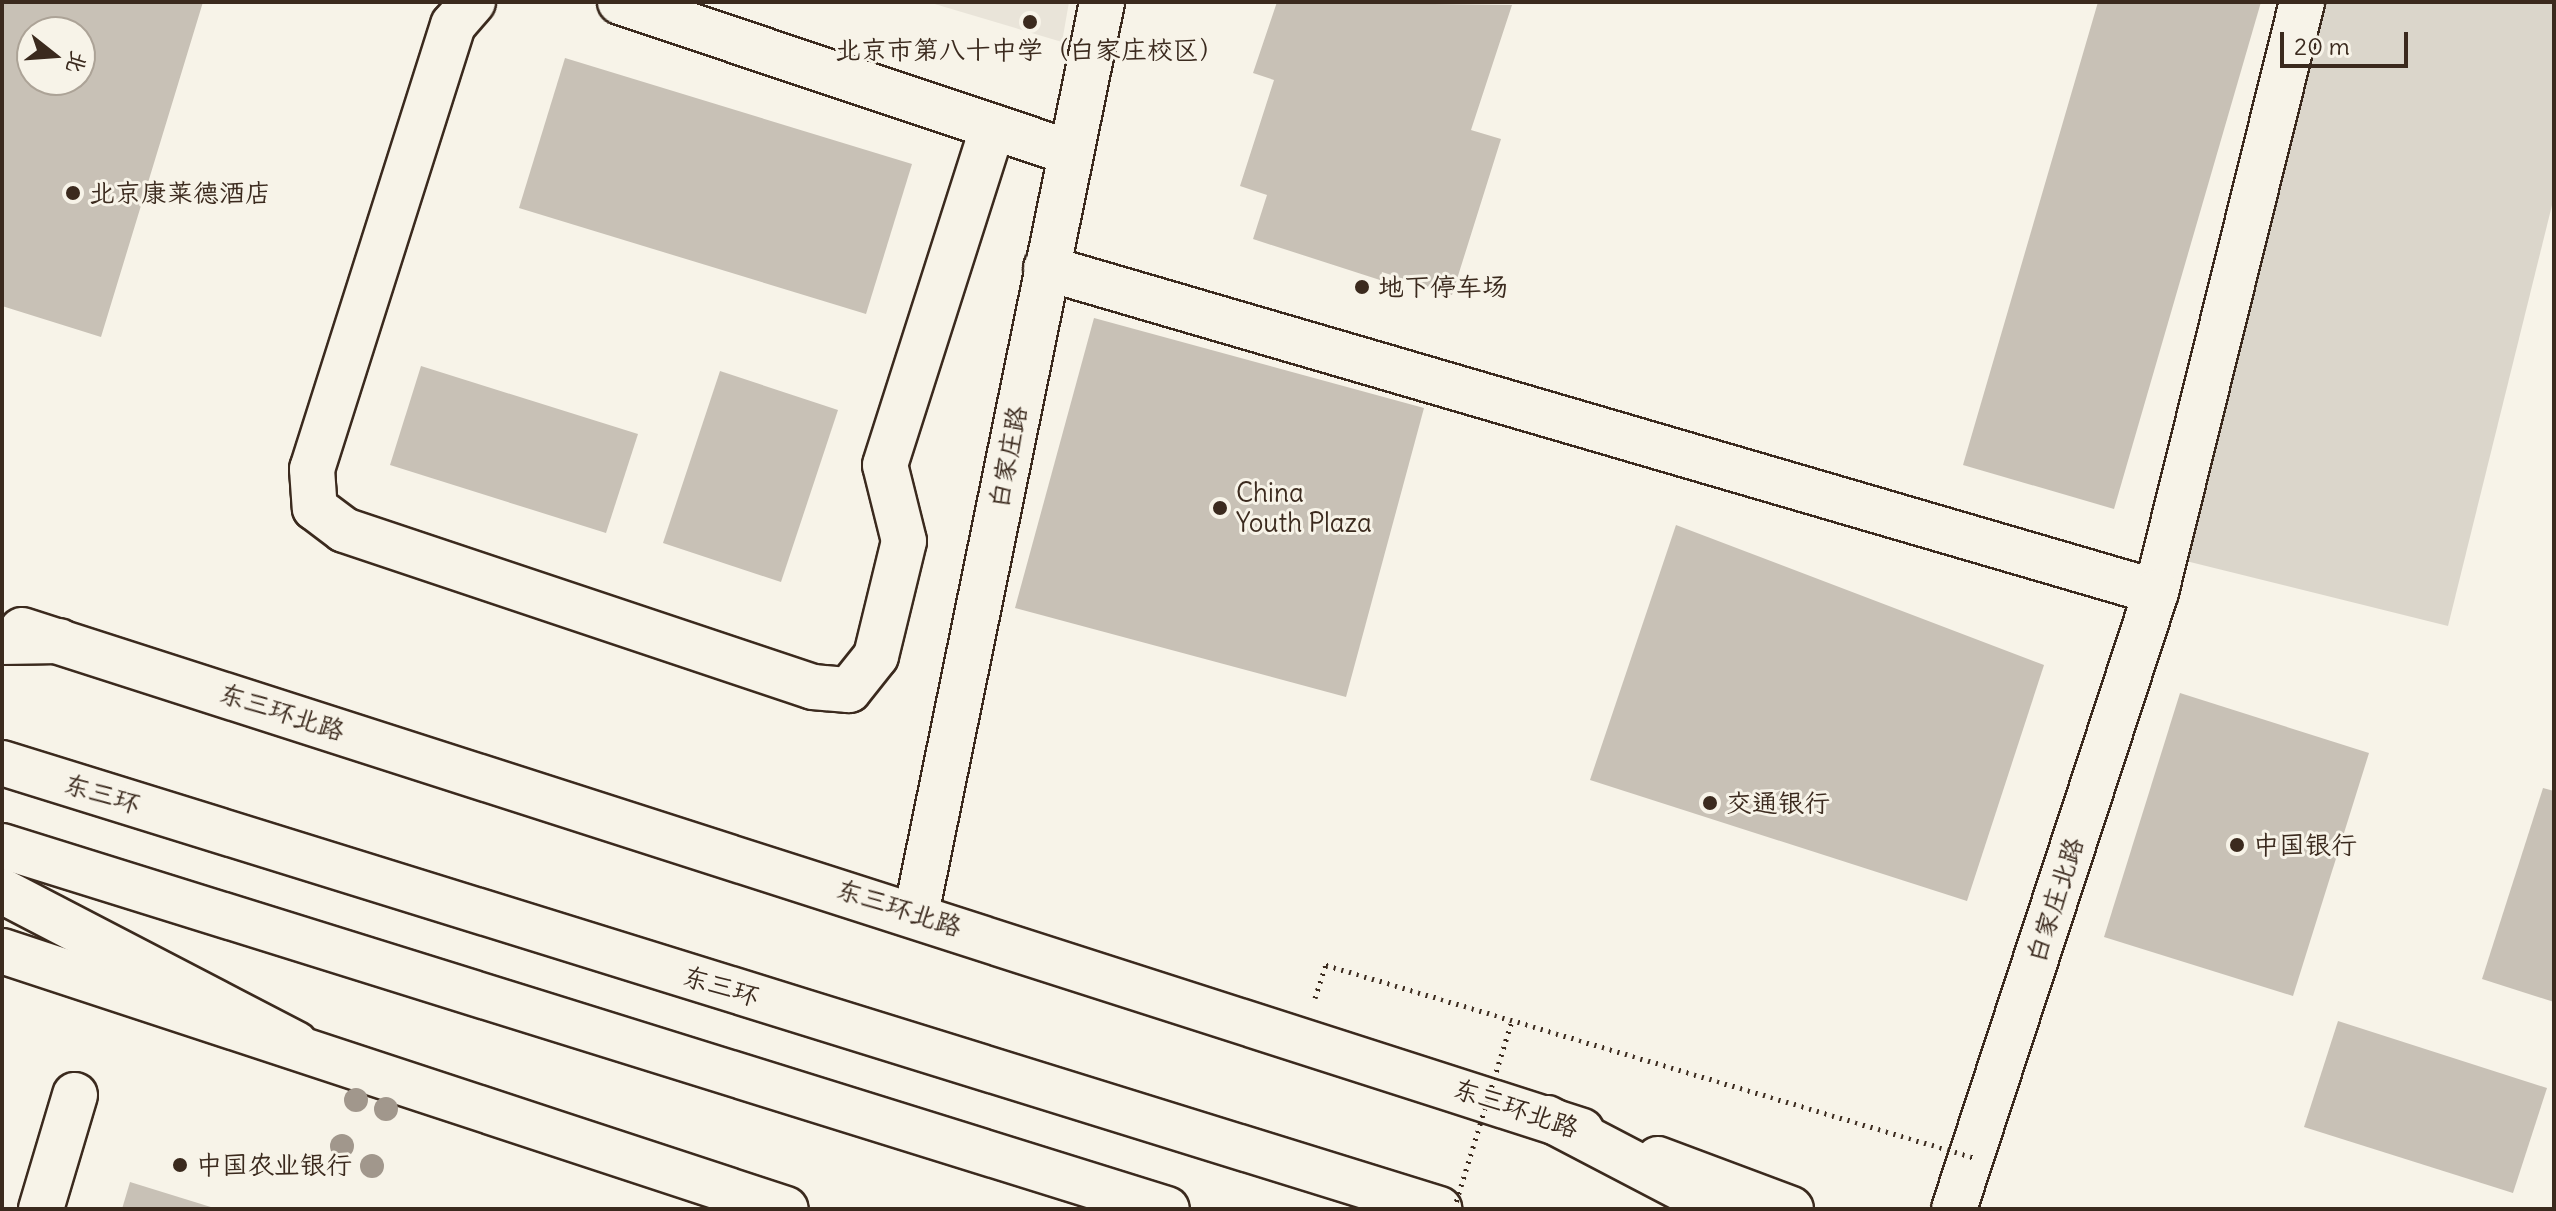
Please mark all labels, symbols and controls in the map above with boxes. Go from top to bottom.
marker: 北京市第八十中学（白家庄校区） [1021,13,1039,31]
north arrow [16,16,96,96]
scale bar [2284,16,2412,66]
text: 20 m [2294,31,2350,61]
place label: 北京市第八十中学（白家庄校区） [835,34,1225,66]
text: 北 [60,48,94,77]
place label: 北京康莱德酒店 [89,177,271,209]
marker: 北京康莱德酒店 [64,184,82,202]
place label: 地下停车场 [1378,271,1508,303]
marker: 地下停车场 [1353,278,1371,296]
street label: 白家庄路 [983,403,1033,511]
place label: China Youth Plaza [1236,477,1372,538]
marker: China Youth Plaza [1211,499,1229,517]
street label: 东三环北路 [215,677,349,747]
street label: 东三环 [60,768,144,820]
place label: 交通银行 [1726,787,1830,819]
marker: 交通银行 [1701,794,1719,812]
place label: 中国银行 [2253,829,2357,861]
street label: 白家庄北路 [2020,833,2090,967]
marker: 中国银行 [2228,836,2246,854]
street label: 东三环北路 [832,873,966,943]
street label: 东三环 [679,960,763,1012]
street label: 东三环北路 [1449,1072,1583,1144]
place label: 中国农业银行 [196,1149,352,1181]
marker: 中国农业银行 [171,1156,189,1174]

